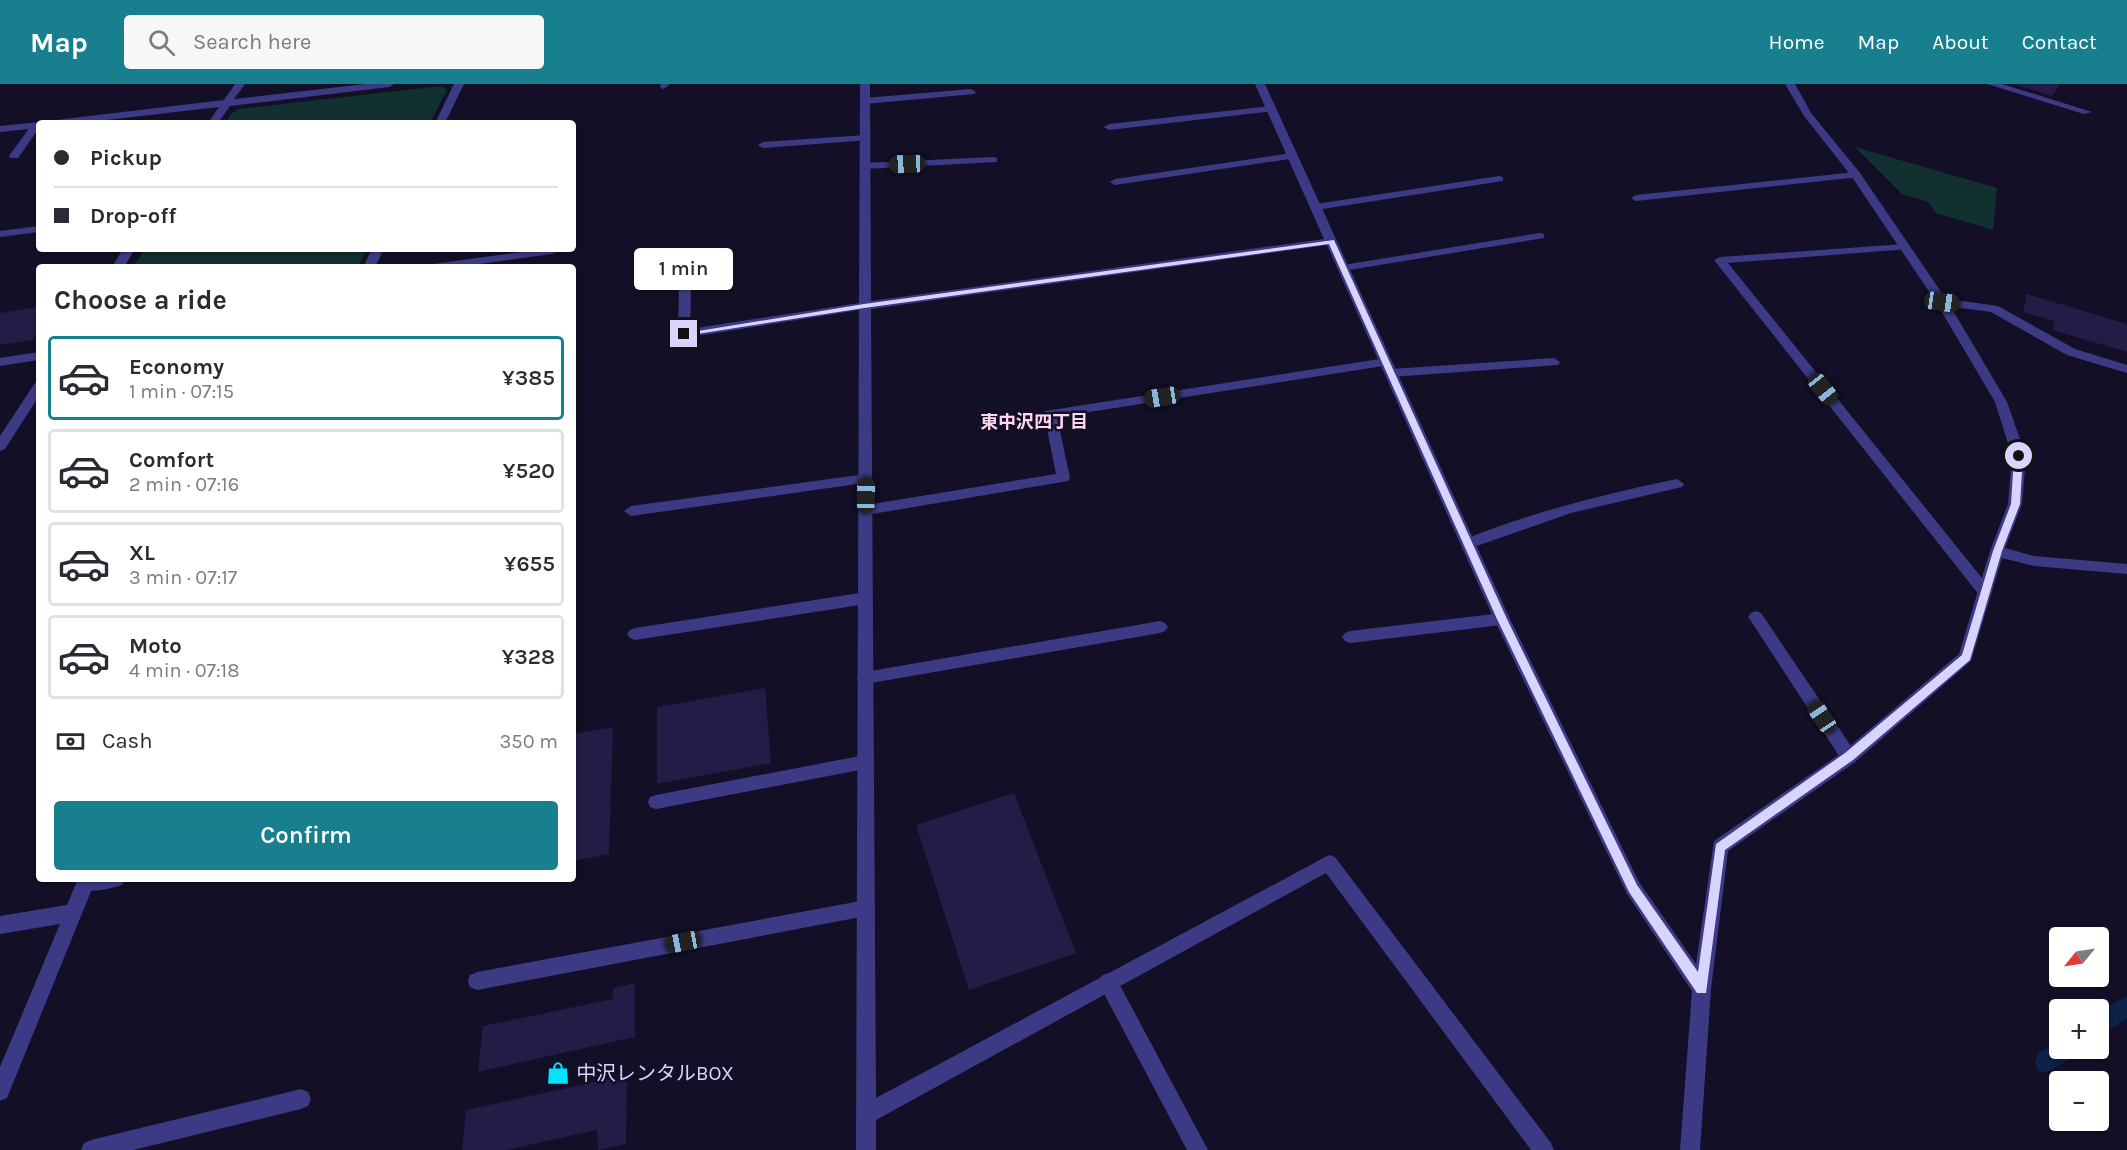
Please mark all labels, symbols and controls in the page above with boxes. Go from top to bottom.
search box [124,15,544,69]
text: Map [30,26,88,59]
icon: search [145,26,178,59]
text: Search here [193,29,311,55]
text: Home [1769,30,1825,54]
text: Map [1858,30,1899,54]
text: About [1932,30,1989,54]
text: Contact [2022,30,2097,54]
text: Pickup [90,145,162,171]
car [889,154,925,174]
text: Drop-off [90,203,176,229]
callout: 1 min [634,247,734,289]
text: 1 min [659,257,708,280]
text: Choose a ride [54,284,227,316]
car [1923,291,1961,313]
route end [670,320,697,347]
icon: car [57,351,111,405]
text: Economy [129,354,224,380]
text: ¥385 [502,365,555,391]
car [1805,369,1841,409]
text: 1 min · 07:15 [129,380,234,403]
car [1143,385,1181,409]
district label: 東中沢四丁目 [980,411,1088,433]
route start [2005,442,2032,469]
icon: car [57,444,111,498]
text: Comfort [129,447,214,473]
text: ¥520 [503,458,555,484]
text: 2 min · 07:16 [129,473,239,496]
car [857,477,875,513]
icon: car [57,537,111,591]
text: XL [129,540,155,566]
text: ¥655 [504,551,555,577]
text: 3 min · 07:17 [129,566,237,589]
icon: car [57,630,111,684]
text: Moto [129,633,182,659]
text: ¥328 [502,644,555,670]
text: 4 min · 07:18 [129,659,240,682]
car [1804,697,1840,737]
icon: cash [54,725,87,758]
text: Cash [102,728,152,754]
text: 350 m [500,730,558,753]
button: Confirm [54,801,558,870]
north arrow [2049,927,2109,987]
map controls [2049,927,2109,1131]
car [664,930,702,954]
button: + [2049,999,2109,1059]
shop icon: 中沢レンタルBOX [545,1060,571,1086]
place label: 中沢レンタルBOX [576,1062,734,1085]
button: − [2049,1071,2109,1131]

